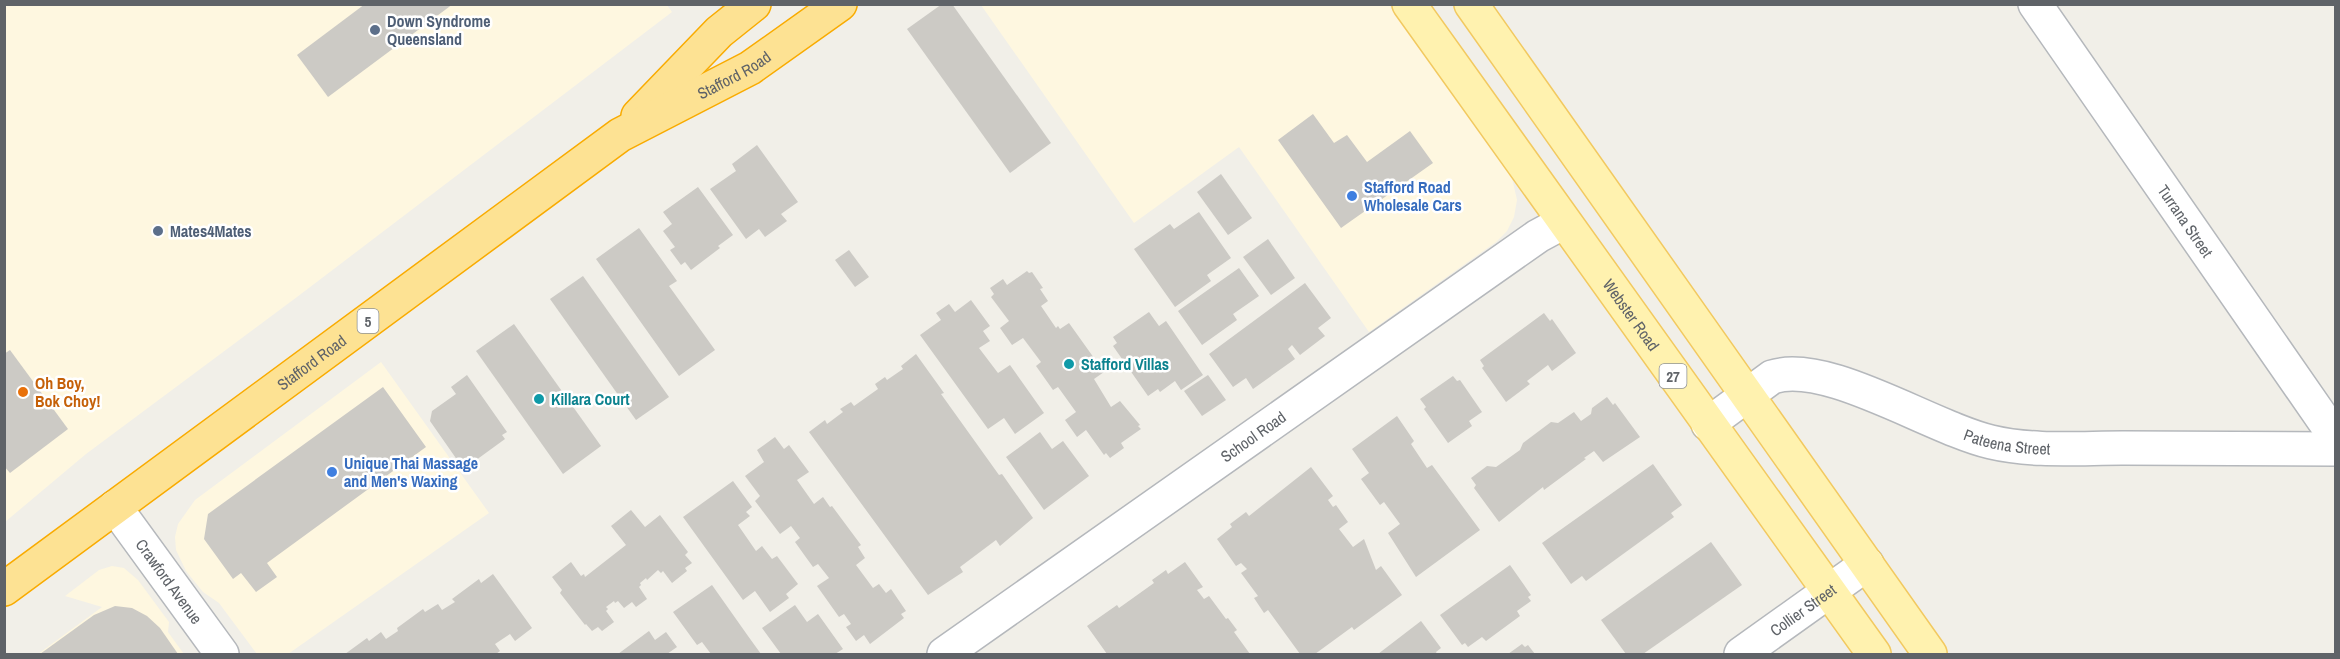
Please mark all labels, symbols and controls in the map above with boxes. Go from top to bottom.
place label: Down Syndrome Queensland [387,10,491,50]
marker: Down Syndrome Queensland [368,23,382,37]
street label: Stafford Road [694,46,775,104]
place label: Stafford Road Wholesale Cars [1364,176,1462,216]
street label: Turrana Street [2153,180,2218,262]
marker: Stafford Road Wholesale Cars [1345,189,1359,203]
place label: Mates4Mates [170,220,252,242]
marker: Mates4Mates [151,224,165,238]
street label: Webster Road [1598,274,1665,355]
road number: 5 [358,309,378,333]
street label: Stafford Road [272,330,351,395]
place label: Stafford Villas [1081,353,1169,375]
marker: Stafford Villas [1062,357,1076,371]
road number: 27 [1660,364,1686,388]
place label: Oh Boy, Bok Choy! [35,372,101,412]
marker: Oh Boy, Bok Choy! [16,385,30,399]
place label: Killara Court [551,388,630,410]
marker: Killara Court [532,392,546,406]
street label: School Road [1216,406,1290,467]
street label: Pateena Street [1961,423,2051,460]
place label: Unique Thai Massage and Men's Waxing [344,452,478,492]
marker: Unique Thai Massage and Men's Waxing [325,465,339,479]
street label: Crawford Avenue [131,534,208,628]
street label: Collier Street [1765,578,1841,641]

